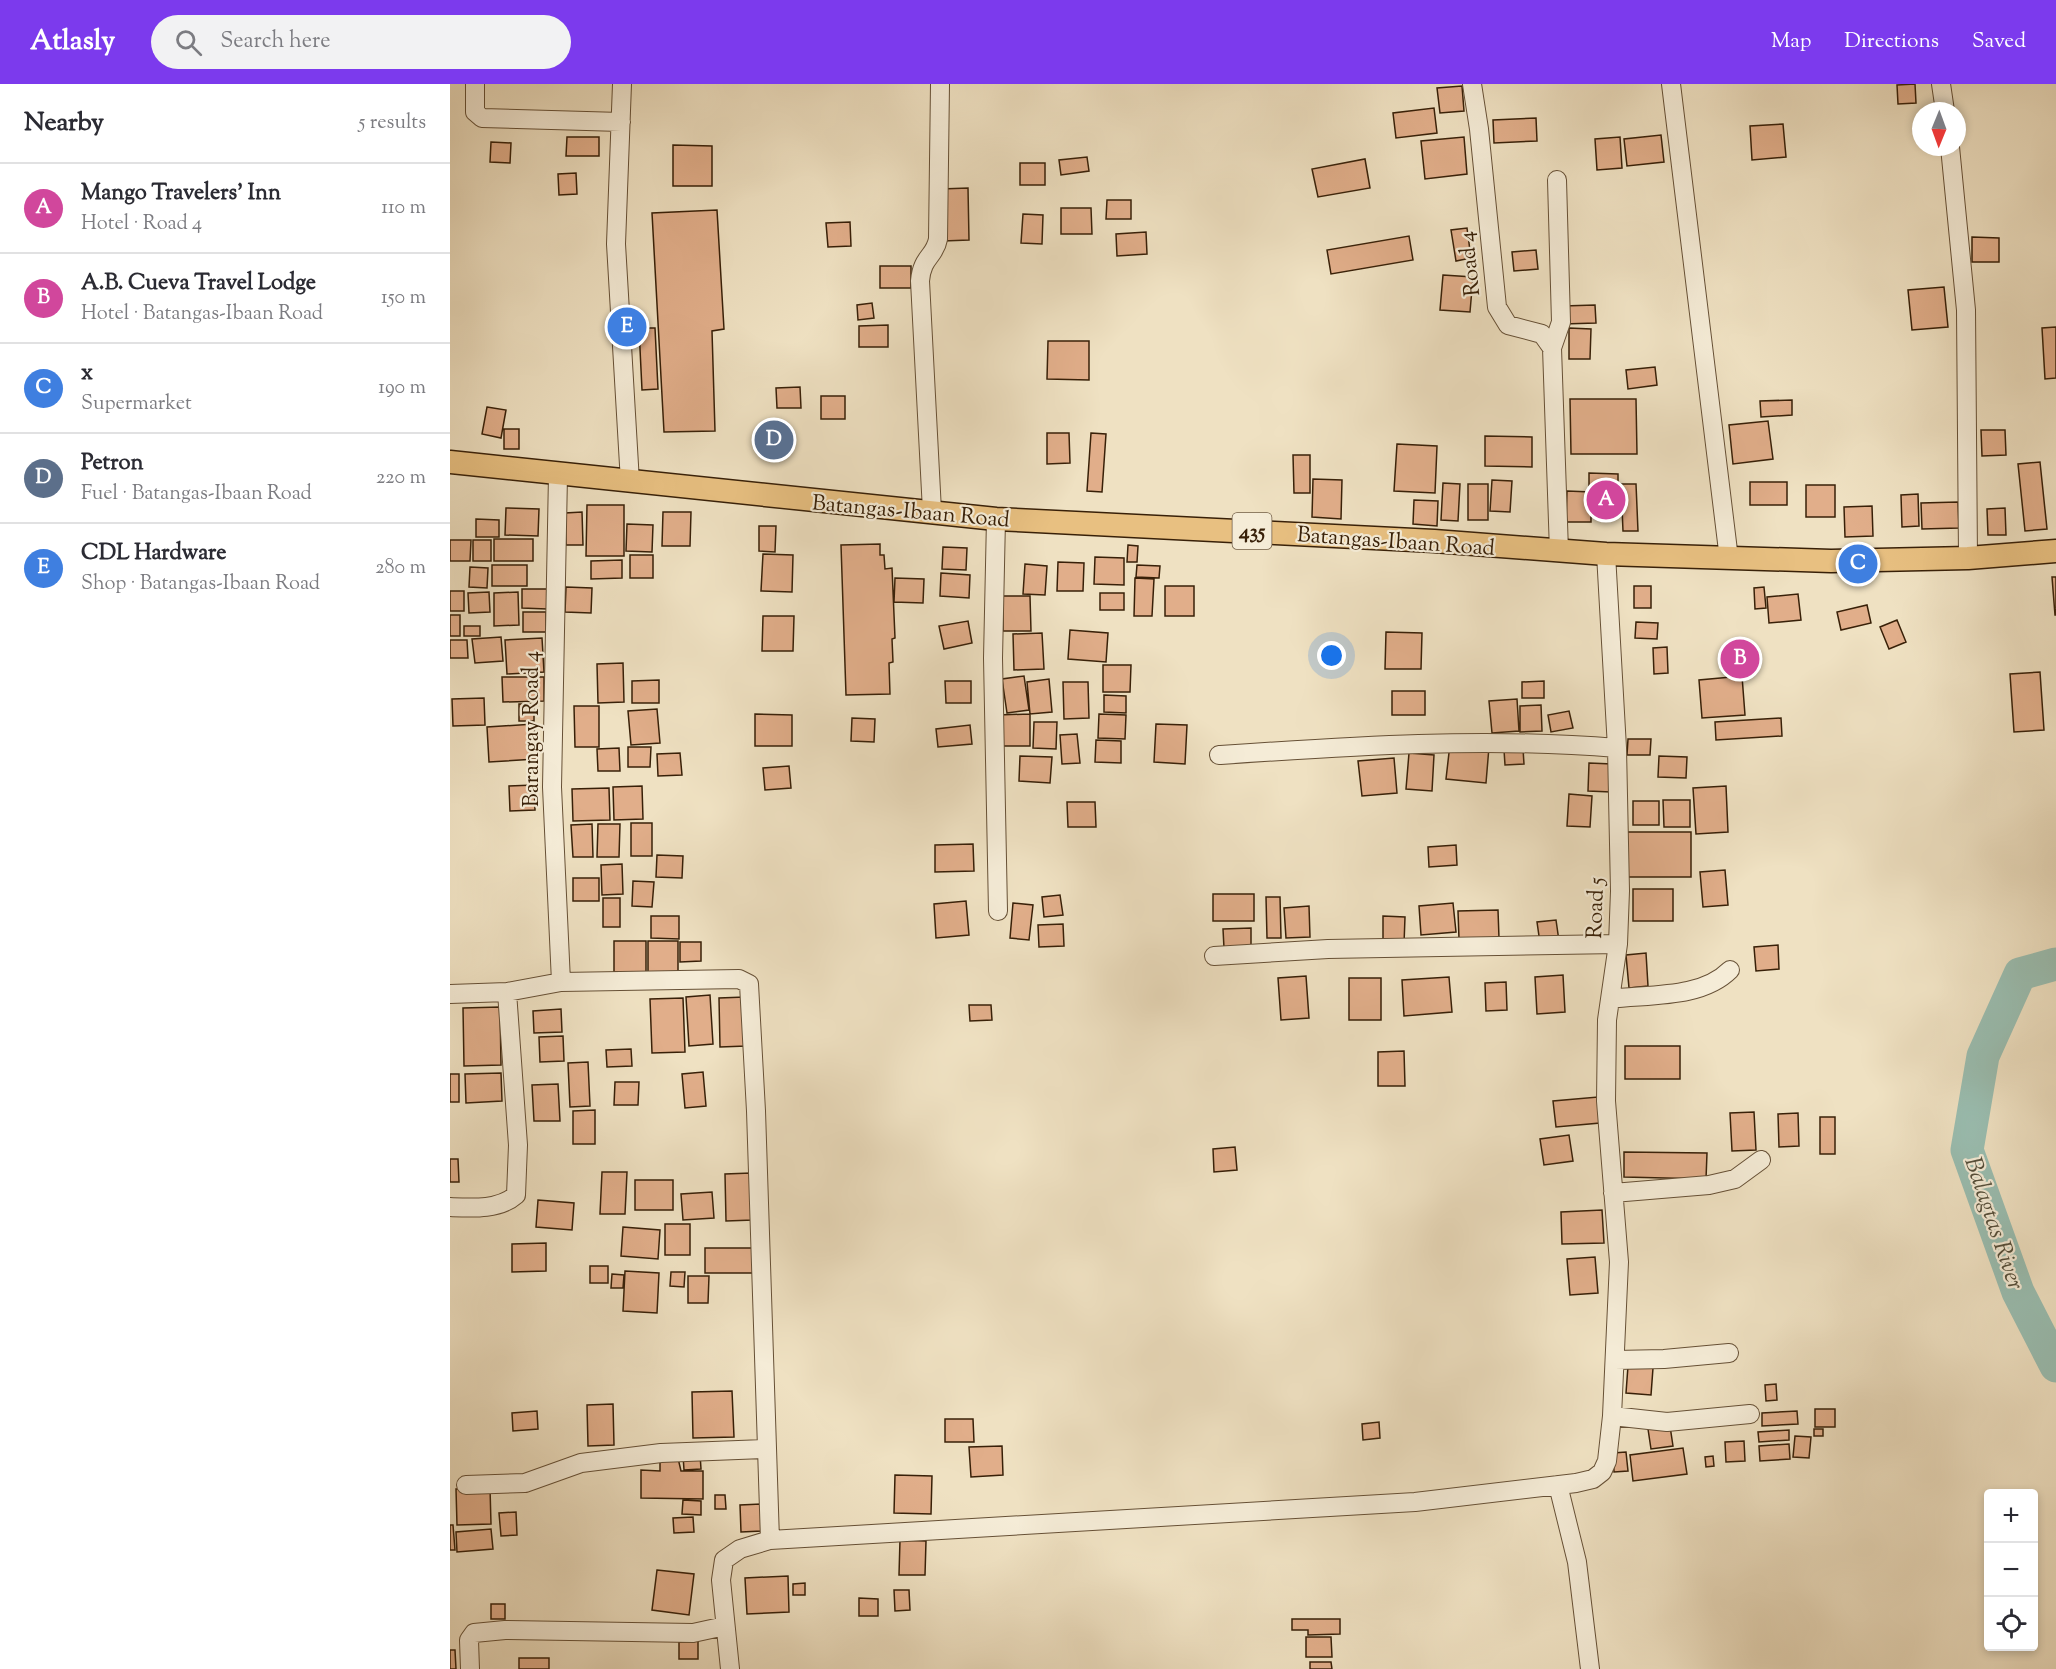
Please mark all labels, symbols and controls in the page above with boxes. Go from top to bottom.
search box [151,15,571,69]
text: Atlasly [30,22,115,62]
icon: search [172,26,205,59]
text: Search here [220,26,331,58]
text: Map [1771,27,1811,57]
text: Directions [1844,27,1939,57]
text: Saved [1972,27,2026,57]
north arrow [1912,102,1966,156]
text: Nearby [24,105,104,142]
text: 5 results [359,109,426,138]
text: Mango Travelers' Inn [81,178,281,210]
text: A [35,194,52,223]
text: 110 m [381,194,426,223]
text: Hotel · Road 4 [81,210,202,239]
street label: Road 4 [1452,230,1490,298]
text: A.B. Cueva Travel Lodge [81,268,316,300]
text: B [37,284,50,313]
text: 150 m [381,284,426,313]
text: Hotel · Batangas-Ibaan Road [81,300,323,329]
pin: E [608,304,646,350]
text: x [81,358,93,390]
text: C [35,374,52,403]
text: 190 m [378,374,426,403]
text: Supermarket [81,390,192,419]
pin: D [754,418,794,462]
text: Petron [81,448,143,480]
text: D [36,464,51,493]
text: 220 m [376,464,426,493]
pin: A [1586,478,1626,522]
text: Fuel · Batangas-Ibaan Road [81,480,312,509]
street label: Batangas-Ibaan Road [811,488,1011,538]
road number: 435 [1232,513,1272,549]
street label: Batangas-Ibaan Road [1296,520,1496,566]
text: CDL Hardware [81,538,227,570]
pin: C [1838,542,1878,586]
text: E [37,554,50,583]
text: 280 m [375,554,426,583]
text: Shop · Batangas-Ibaan Road [81,570,320,599]
pin: B [1720,636,1760,682]
your location [1317,641,1346,670]
street label: Barangay Road 4 [517,651,549,807]
street label: Road 5 [1580,876,1614,939]
water label: Balagtas River [1954,1153,2032,1295]
map controls [1984,1489,2038,1651]
button: + [1984,1489,2038,1543]
button: − [1984,1543,2038,1597]
button: locate [1984,1597,2038,1651]

